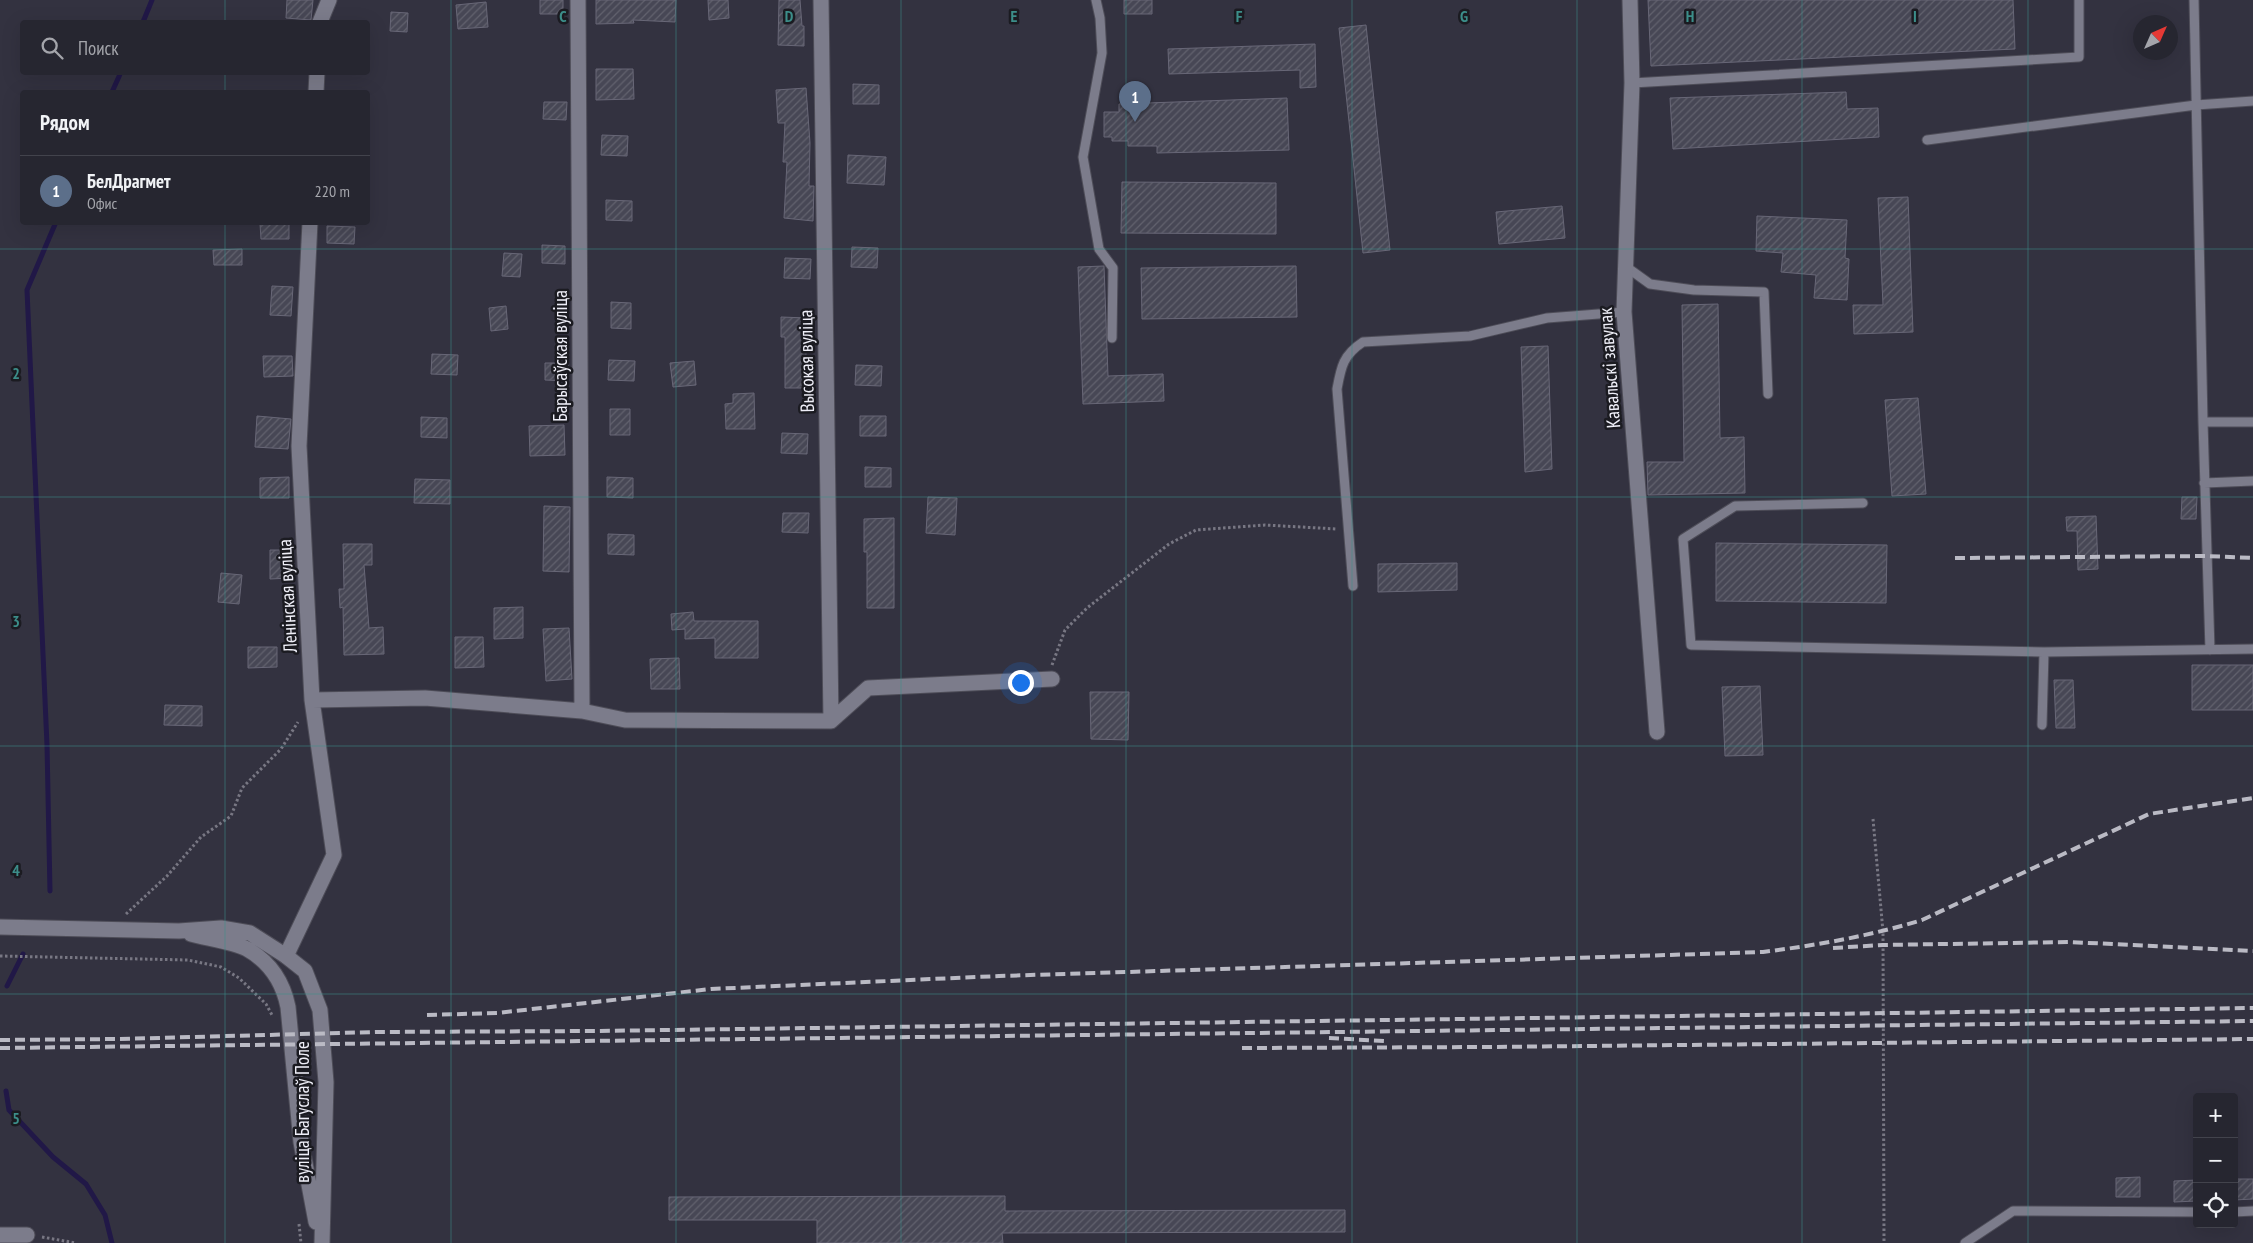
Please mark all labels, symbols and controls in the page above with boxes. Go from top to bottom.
text: C [559,6,567,26]
text: D [785,6,794,26]
text: E [1011,6,1018,26]
text: F [1236,6,1243,26]
text: G [1460,6,1468,26]
text: H [1686,6,1694,26]
text: I [1913,6,1917,26]
north arrow [2133,15,2178,60]
search box [20,20,370,75]
icon: search [38,34,66,62]
text: Поиск [78,36,119,60]
pin: 1 [1119,81,1151,122]
text: Рядом [40,109,90,136]
text: БелДрагмет [87,169,171,193]
text: 1 [52,181,60,201]
text: 220 m [315,181,350,201]
text: Офис [87,193,117,213]
street label: Барысаўская вуліца [548,290,572,422]
street label: Кавальскі завулак [1593,306,1625,429]
street label: Высокая вуліца [793,310,819,412]
text: 2 [12,363,20,383]
street label: Ленінская вуліца [272,539,302,654]
text: 3 [12,611,20,631]
your location [1008,670,1034,696]
text: 4 [12,860,20,880]
street label: вуліца Багуслаў Поле [290,1041,314,1183]
map controls [2193,1093,2238,1228]
button: + [2193,1093,2238,1138]
text: 5 [12,1108,20,1128]
button: − [2193,1138,2238,1183]
button: locate [2193,1183,2238,1228]

